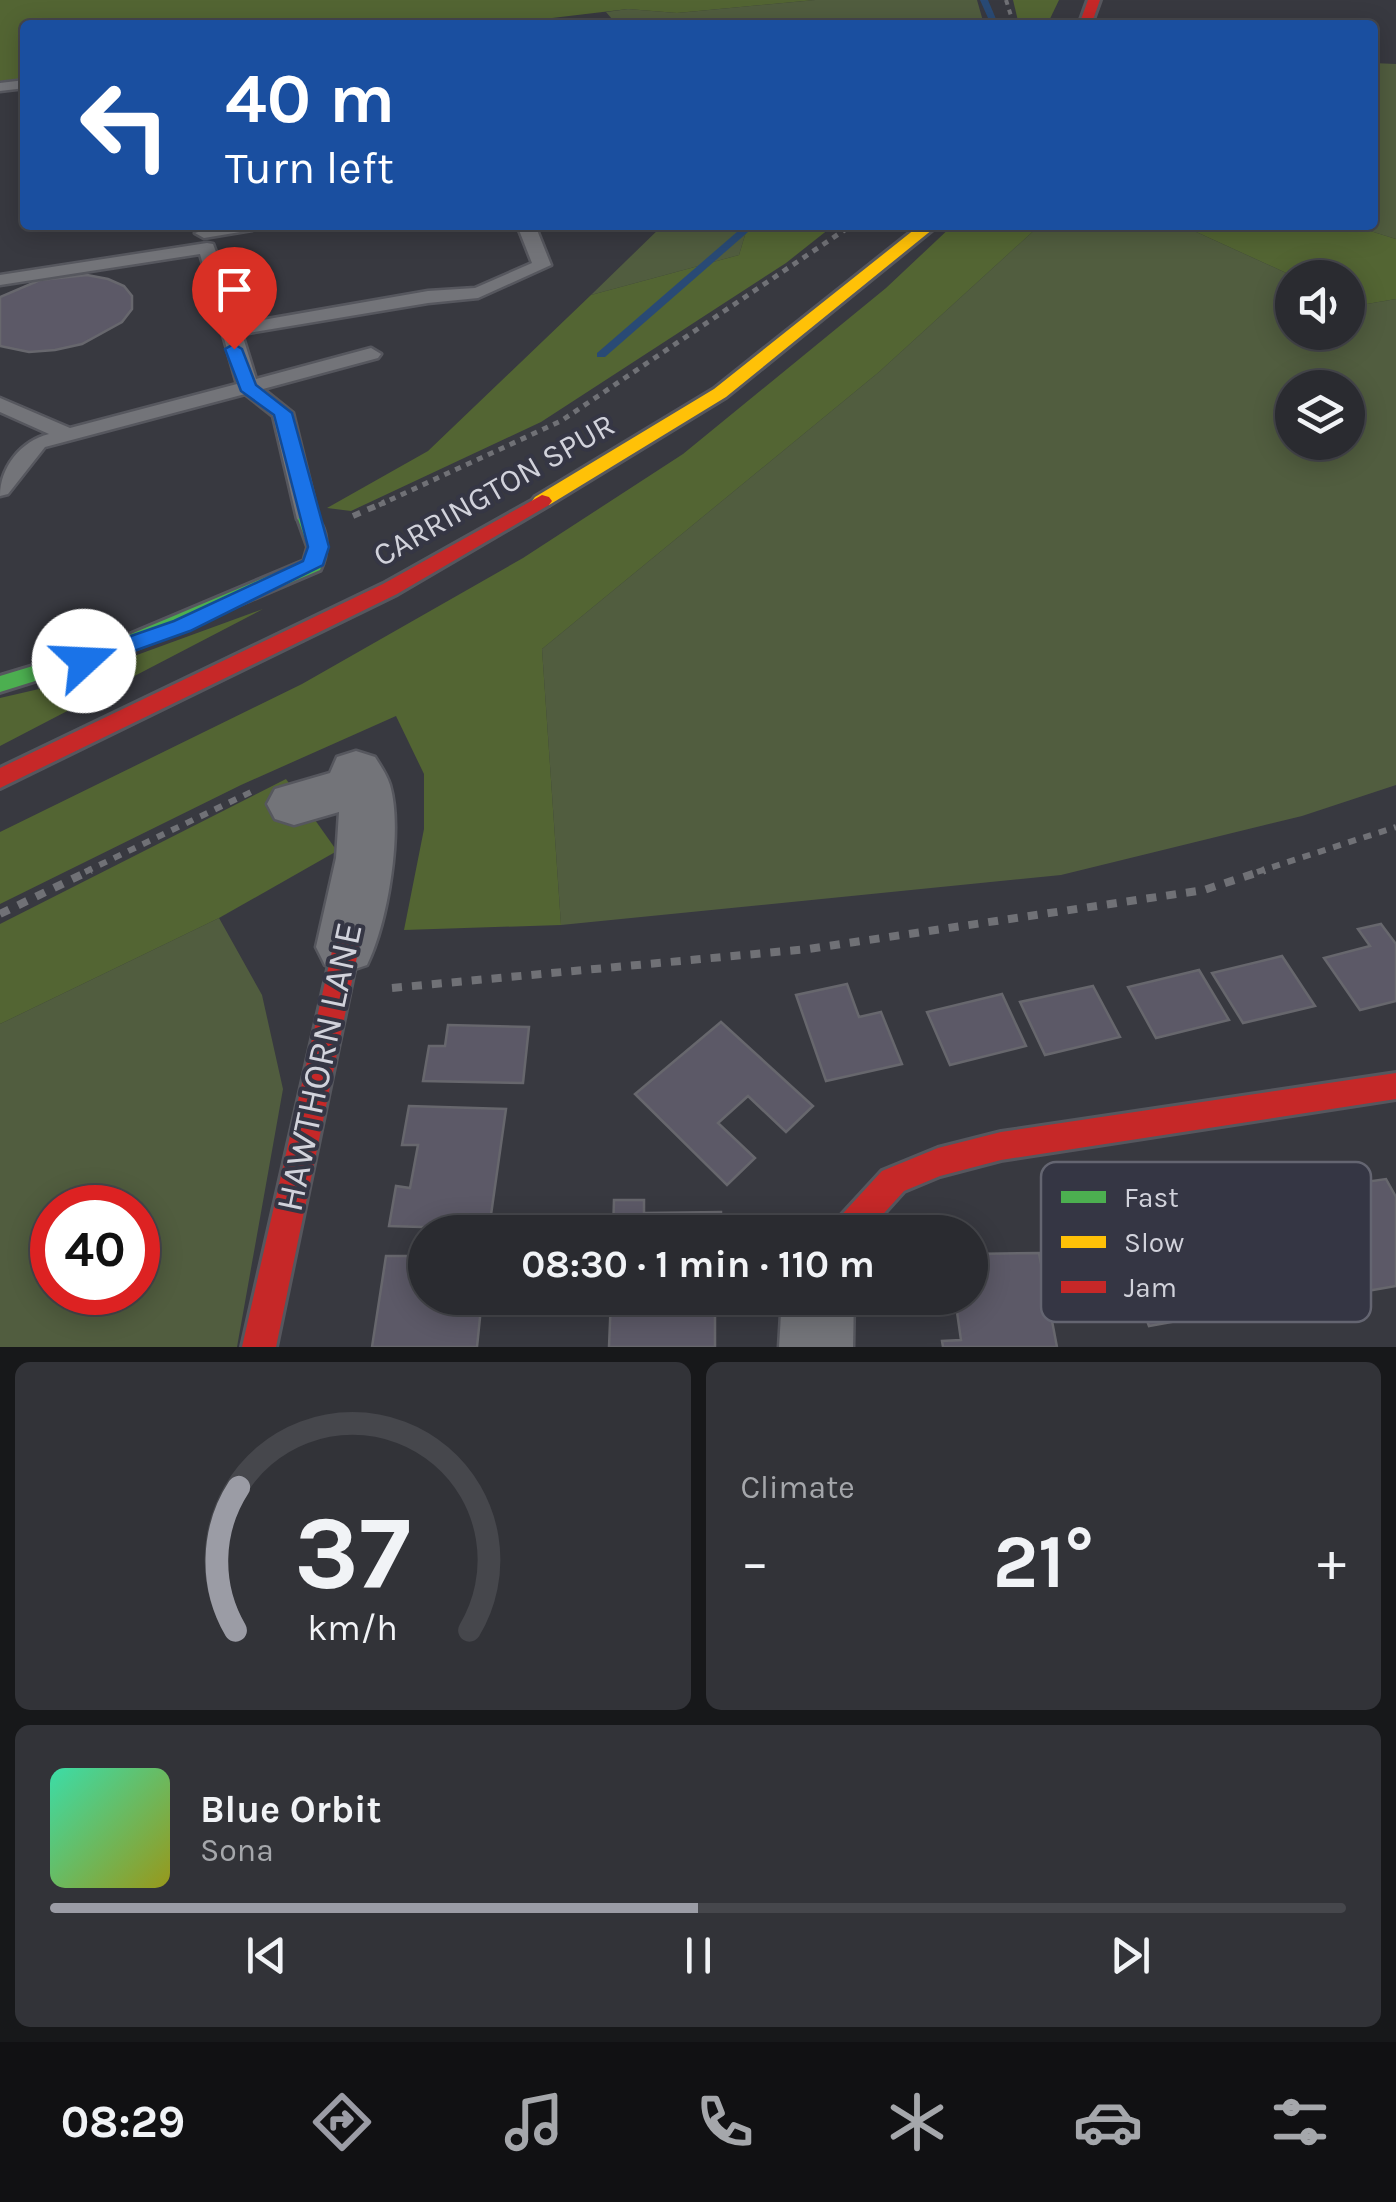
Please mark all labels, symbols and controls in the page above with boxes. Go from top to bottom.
text: 40 m [225,58,395,140]
icon: left [60,60,190,190]
text: Turn left [225,142,394,194]
pin [192,247,277,350]
map controls [1275,260,1365,460]
button: sound [1275,260,1365,350]
icon: arrive [207,262,262,317]
button: layers [1275,370,1365,460]
street label: CARRINGTON SPUR [367,406,621,574]
position arrow [32,609,136,713]
street label: HAWTHORN LANE [266,918,372,1216]
legend [1041,1162,1371,1322]
text: Fast [1124,1181,1179,1214]
speed limit sign: 40 [30,1185,160,1315]
text: Slow [1124,1226,1184,1259]
text: 08:30 · 1 min · 110 m [521,1242,875,1287]
text: Jam [1124,1271,1177,1304]
text: Climate [741,1469,855,1506]
text: 37 [295,1493,411,1614]
text: 21° [993,1518,1094,1606]
text: − [741,1530,769,1594]
text: + [1317,1530,1346,1594]
text: km/h [307,1607,398,1649]
text: Blue Orbit [200,1787,381,1832]
text: Sona [200,1832,274,1869]
icon: previous [239,1928,294,1983]
icon: pause [671,1928,726,1983]
icon: next [1103,1928,1158,1983]
icon: directions [307,2087,377,2157]
icon: music [499,2087,569,2157]
icon: phone [690,2087,760,2157]
icon: climate [882,2087,952,2157]
icon: car [1073,2087,1143,2157]
icon: filters [1265,2087,1335,2157]
text: 08:29 [61,2096,185,2148]

